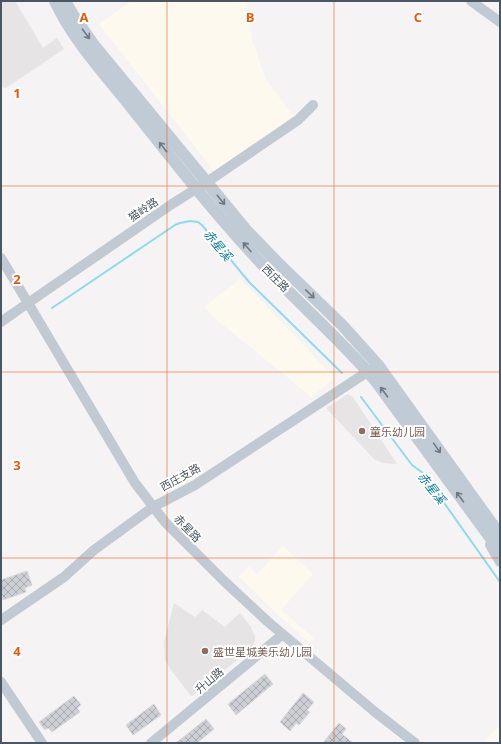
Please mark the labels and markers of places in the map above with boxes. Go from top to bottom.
place label: 童乐幼儿园 [370,424,425,439]
marker: 童乐幼儿园 [357,426,367,436]
place label: 盛世星城美乐幼儿园 [213,644,312,659]
marker: 盛世星城美乐幼儿园 [200,646,210,656]

